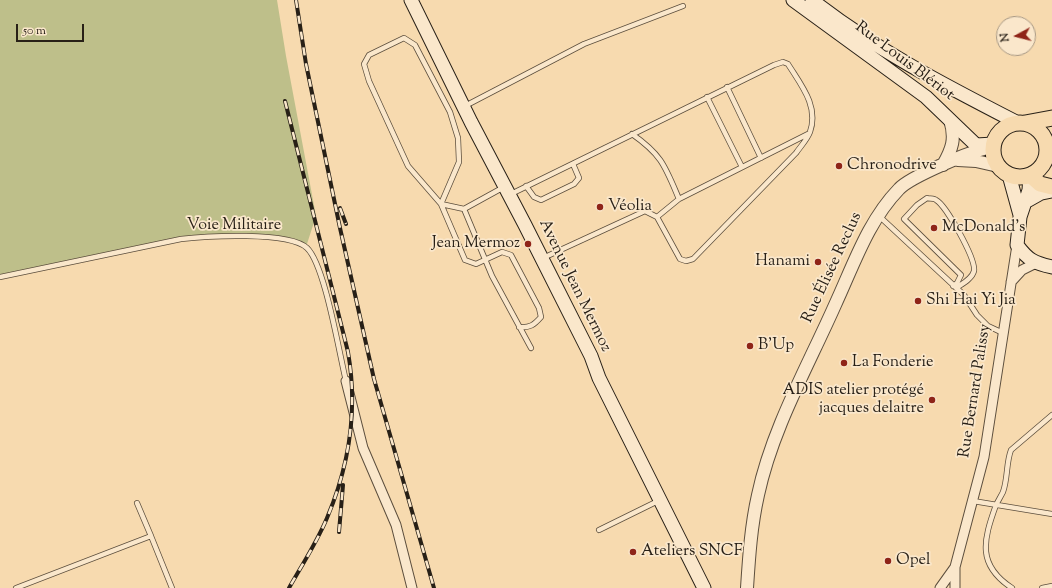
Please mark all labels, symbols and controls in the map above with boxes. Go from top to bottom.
scale bar [18,16,86,42]
north arrow [996,16,1036,56]
street label: Rue Louis Blériot [851,18,957,106]
text: 50 m [23,22,46,40]
text: N [997,32,1014,43]
place label: Chronodrive [847,156,937,176]
marker: Chronodrive [834,161,844,171]
place label: Véolia [608,197,652,217]
marker: Véolia [595,202,605,212]
street label: Rue Élisée Reclus [799,210,867,326]
street label: Voie Militaire [187,216,281,236]
street label: Avenue Jean Mermoz [534,217,614,355]
place label: McDonald's [942,218,1025,238]
marker: McDonald's [929,223,939,233]
place label: Jean Mermoz [432,234,520,254]
marker: Jean Mermoz [523,239,533,249]
place label: Hanami [755,252,810,272]
marker: Hanami [813,257,823,267]
place label: Shi Hai Yi Jia [926,291,1016,311]
marker: Shi Hai Yi Jia [913,296,923,306]
street label: Rue Bernard Palissy [956,323,996,459]
place label: B'Up [758,336,794,356]
marker: B'Up [745,341,755,351]
place label: La Fonderie [852,353,933,373]
marker: La Fonderie [839,358,849,368]
place label: ADIS atelier protégé jacques delaitre [783,381,924,419]
marker: ADIS atelier protégé jacques delaitre [927,395,937,405]
place label: Ateliers SNCF [641,542,743,562]
marker: Ateliers SNCF [628,547,638,557]
place label: Opel [896,551,930,571]
marker: Opel [883,556,893,566]

